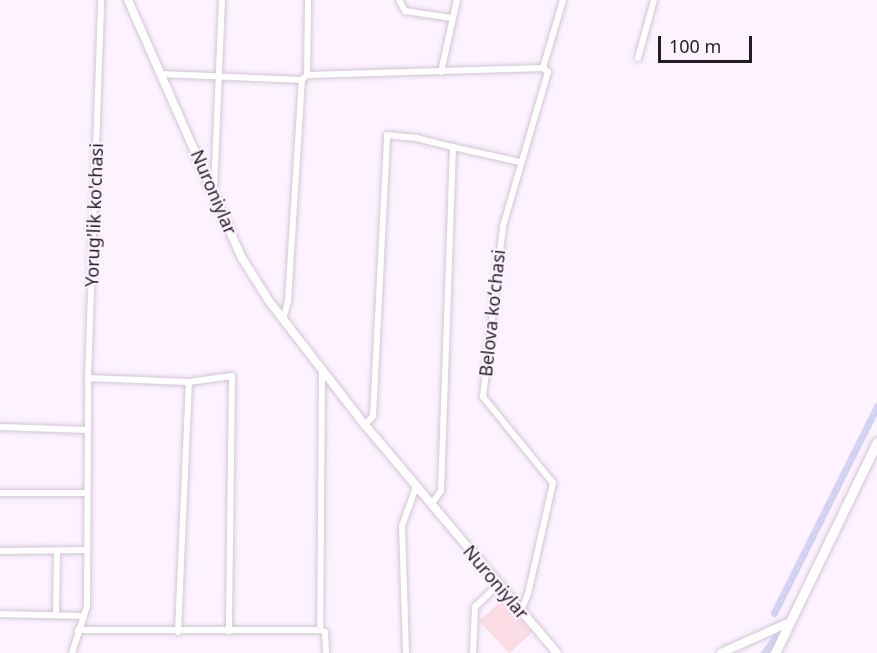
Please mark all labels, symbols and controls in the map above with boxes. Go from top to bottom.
scale bar [661,24,756,62]
text: 100 m [669,34,721,58]
street label: Yorug'lik ko'chasi [81,143,107,287]
street label: Nuroniylar [186,146,242,238]
street label: Belova koʻchasi [475,248,509,378]
street label: Nuroniylar [459,541,533,623]

